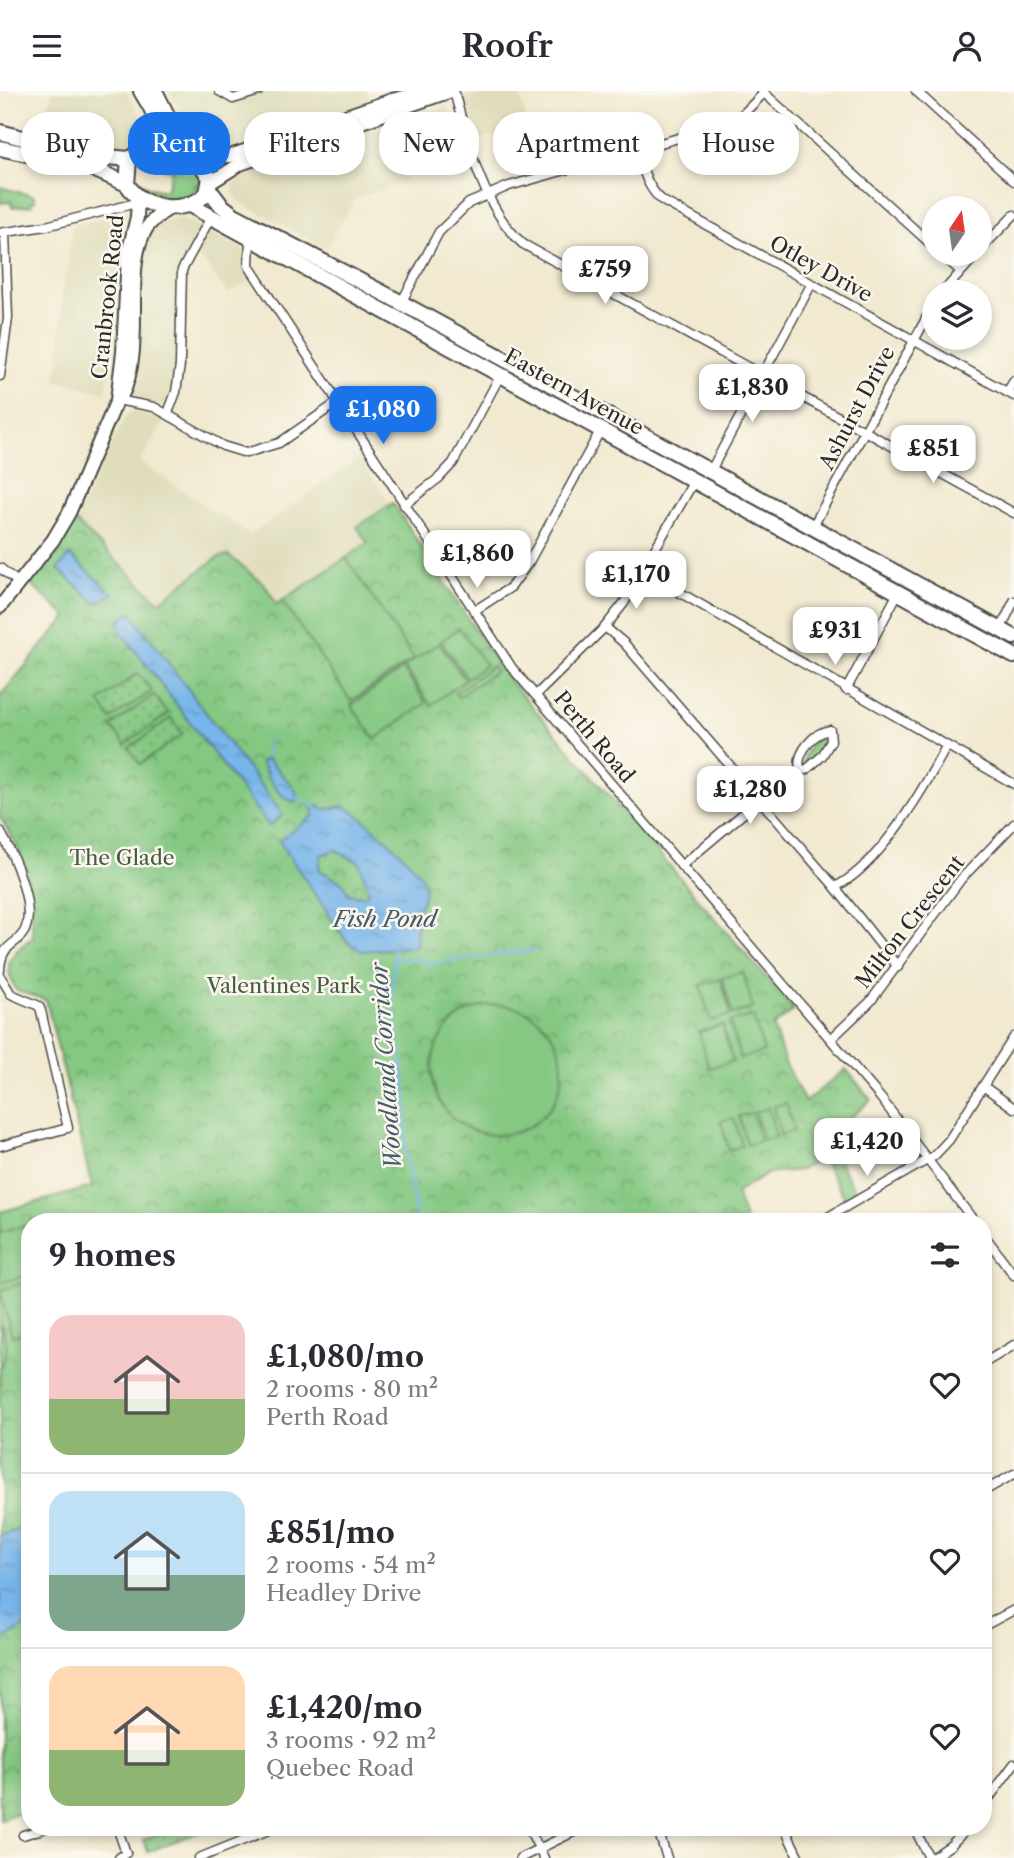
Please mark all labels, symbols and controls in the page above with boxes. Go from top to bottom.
text: Roofr [461,26,553,65]
icon: menu [28,27,66,65]
icon: person [948,27,986,65]
chip: Buy [21,112,114,175]
chip: Rent [128,112,230,175]
chip: Filters [244,112,365,175]
chip: New [379,112,479,175]
chip: Apartment [493,112,664,175]
chip: House [678,112,799,175]
north arrow [922,196,992,266]
map controls [922,196,992,350]
street label: Cranbrook Road [86,213,129,381]
street label: Otley Drive [765,230,877,307]
pin: £759 [564,247,646,306]
text: £759 [578,255,632,283]
button: layers [922,280,992,350]
street label: Ashurst Drive [813,342,900,475]
street label: Eastern Avenue [500,343,648,440]
pin: £1,830 [695,365,809,424]
text: £1,830 [715,373,789,401]
pin: £1,080 [326,387,440,446]
text: £1,080 [345,395,421,423]
pin: £851 [892,425,974,485]
text: £851 [907,434,959,462]
pin: £1,860 [420,531,534,590]
text: £1,860 [440,539,514,567]
pin: £1,170 [579,552,693,611]
text: £1,170 [601,560,671,588]
pin: £931 [794,607,876,667]
text: £931 [809,616,861,644]
street label: Perth Road [549,686,640,788]
pin: £1,280 [693,767,807,826]
text: £1,280 [713,775,787,803]
park label: The Glade [69,845,175,870]
street label: Milton Crescent [850,850,970,993]
water label: Fish Pond [331,905,439,933]
water label: Woodland Corridor [365,960,407,1171]
park label: Valentines Park [206,973,362,998]
pin: £1,420 [810,1119,924,1178]
text: £1,420 [830,1127,904,1155]
icon: filters [926,1236,964,1274]
text: 9 homes [49,1237,176,1274]
text: £1,080/mo [266,1338,424,1375]
icon: home [105,1343,189,1427]
icon: heart [926,1366,964,1404]
text: 2 rooms · 80 m² [266,1375,438,1403]
text: Perth Road [266,1403,389,1431]
text: £851/mo [266,1514,395,1551]
icon: home [105,1519,189,1603]
icon: heart [926,1542,964,1580]
text: 2 rooms · 54 m² [266,1551,436,1579]
text: Headley Drive [266,1579,421,1607]
text: £1,420/mo [266,1689,422,1726]
icon: home [105,1694,189,1778]
icon: heart [926,1717,964,1755]
text: 3 rooms · 92 m² [266,1726,436,1754]
text: Quebec Road [266,1754,414,1782]

